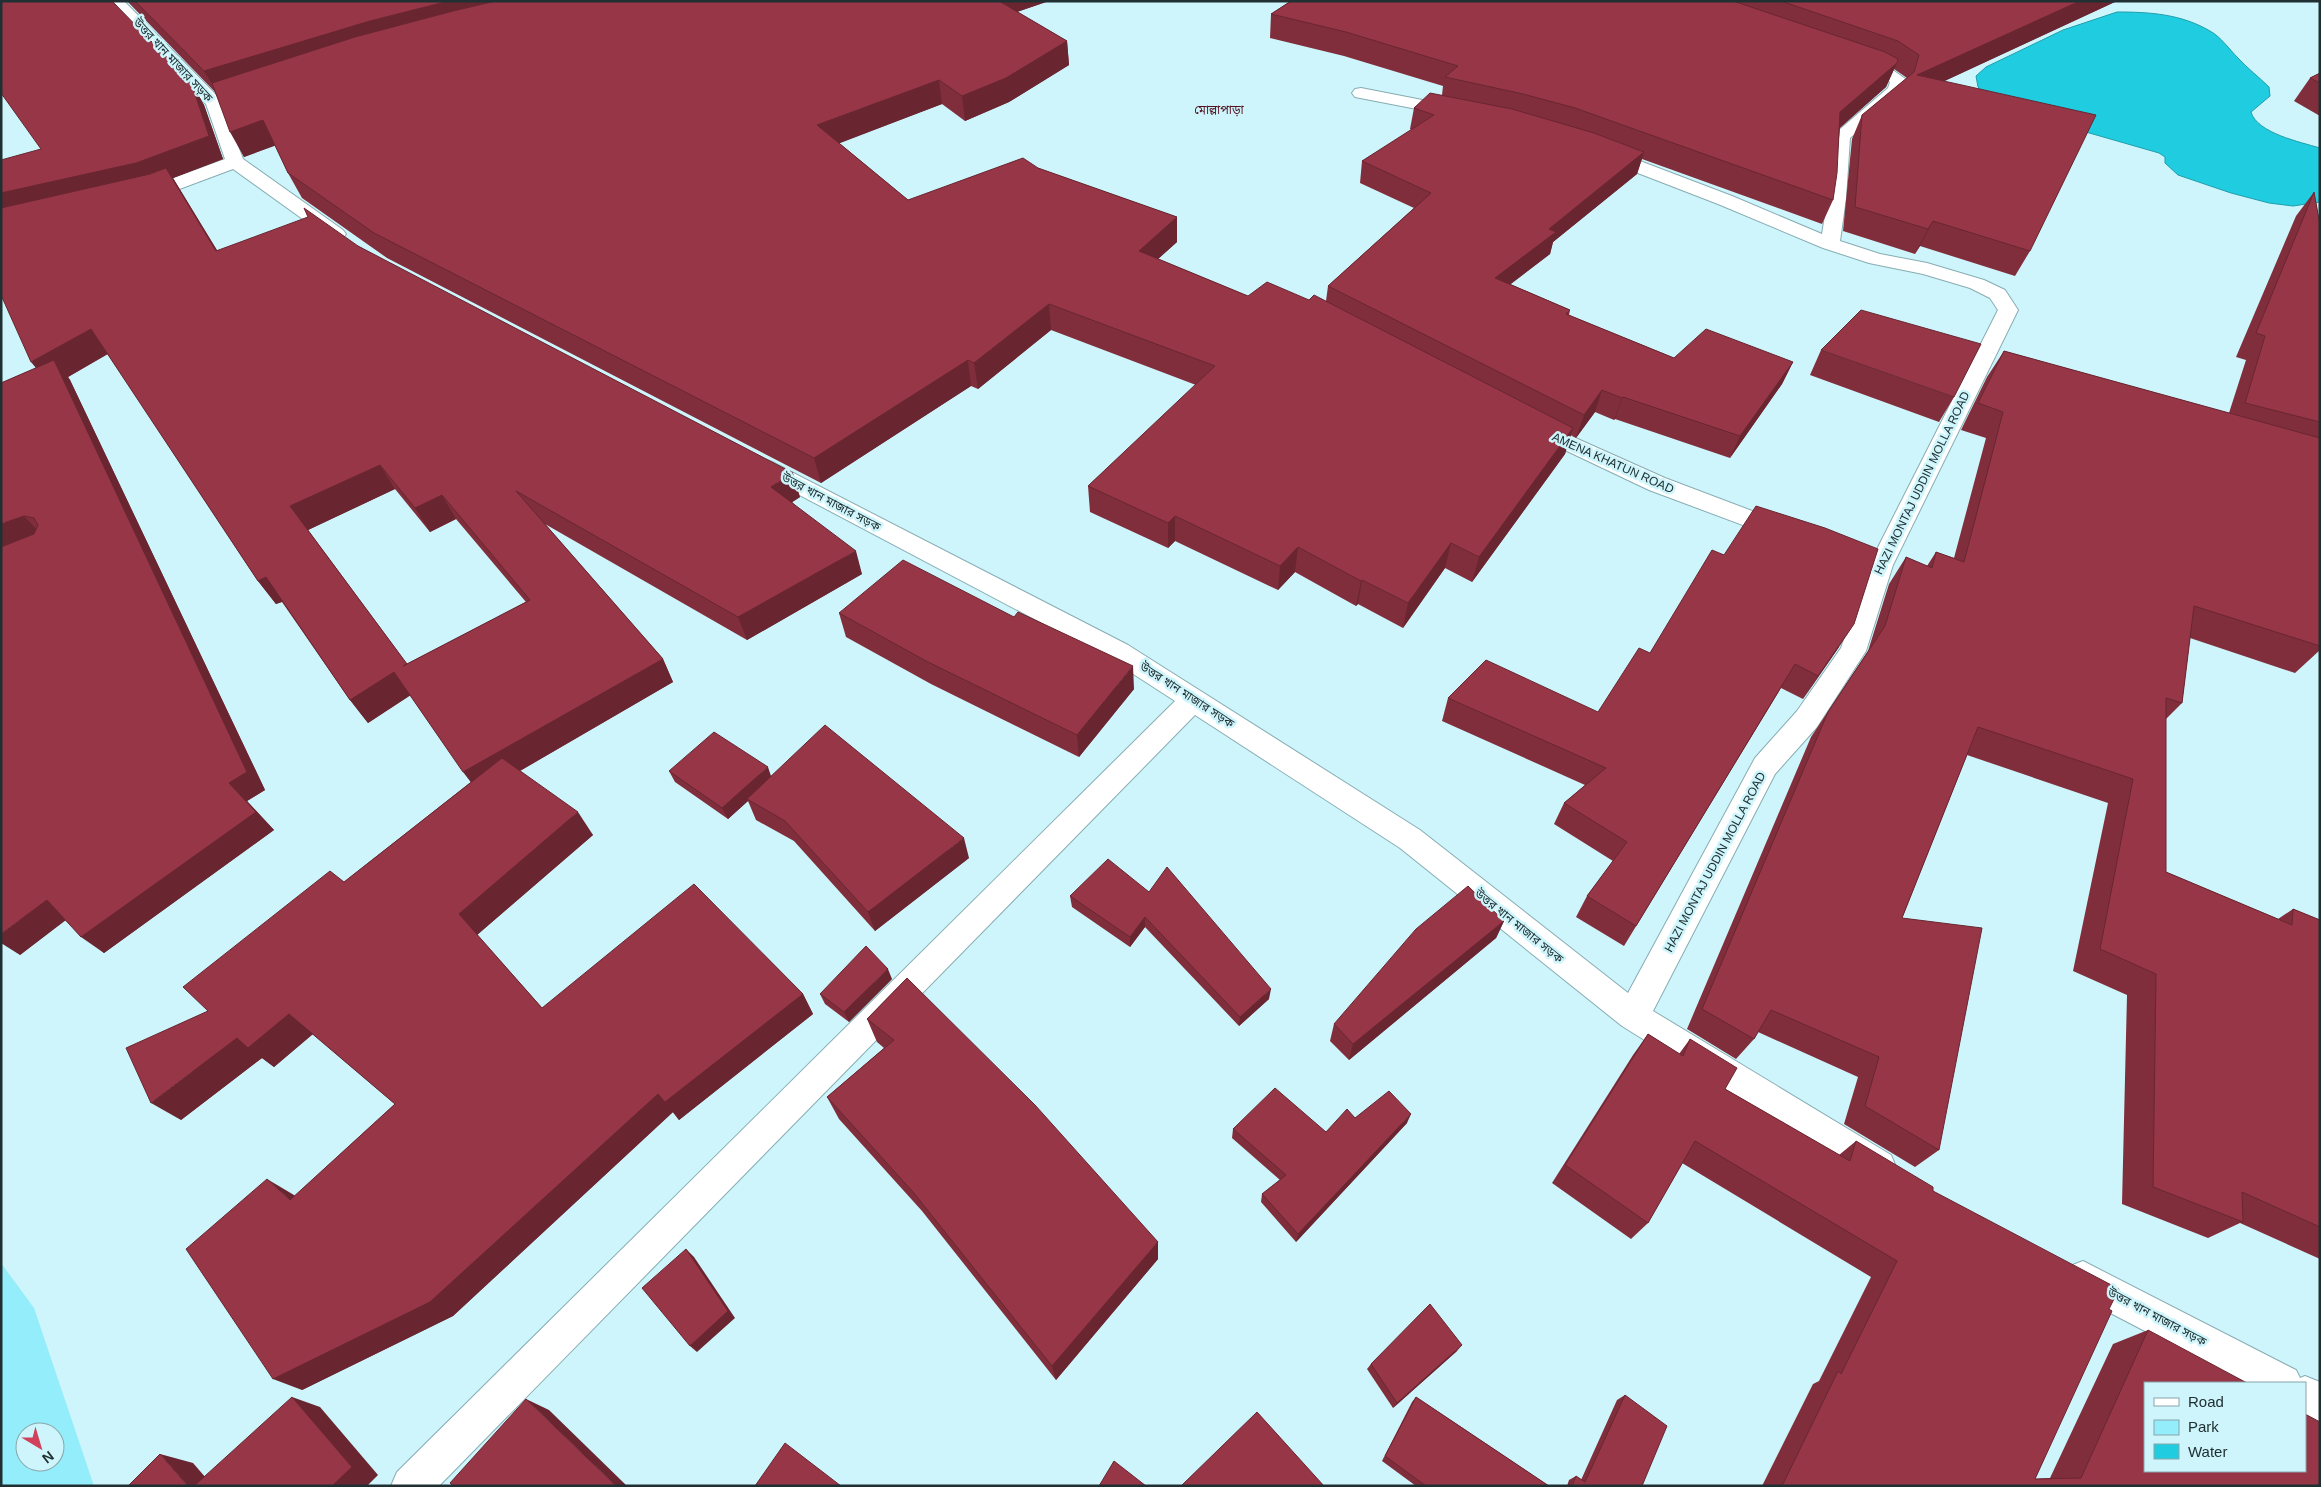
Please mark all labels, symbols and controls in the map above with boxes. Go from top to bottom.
street label: উত্তর খান মাজার সড়ক [130,14,216,105]
district label: মোল্লাপাড়া [1194,103,1245,117]
street label: HAZI MONTAJ UDDIN MOLLA ROAD [1871,389,1973,577]
street label: AMENA KHATUN ROAD [1550,430,1676,496]
street label: উত্তর খান মাজার সড়ক [778,469,883,534]
street label: উত্তর খান মাজার সড়ক [1136,658,1238,731]
street label: HAZI MONTAJ UDDIN MOLLA ROAD [1661,769,1769,954]
street label: উত্তর খান মাজার সড়ক [1471,885,1567,966]
street label: উত্তর খান মাজার সড়ক [2104,1284,2209,1349]
legend [2144,1382,2306,1472]
text: Road [2188,1393,2224,1410]
text: Park [2188,1418,2219,1435]
north arrow [15,1422,65,1472]
text: Water [2188,1443,2227,1460]
text: N [39,1448,57,1467]

